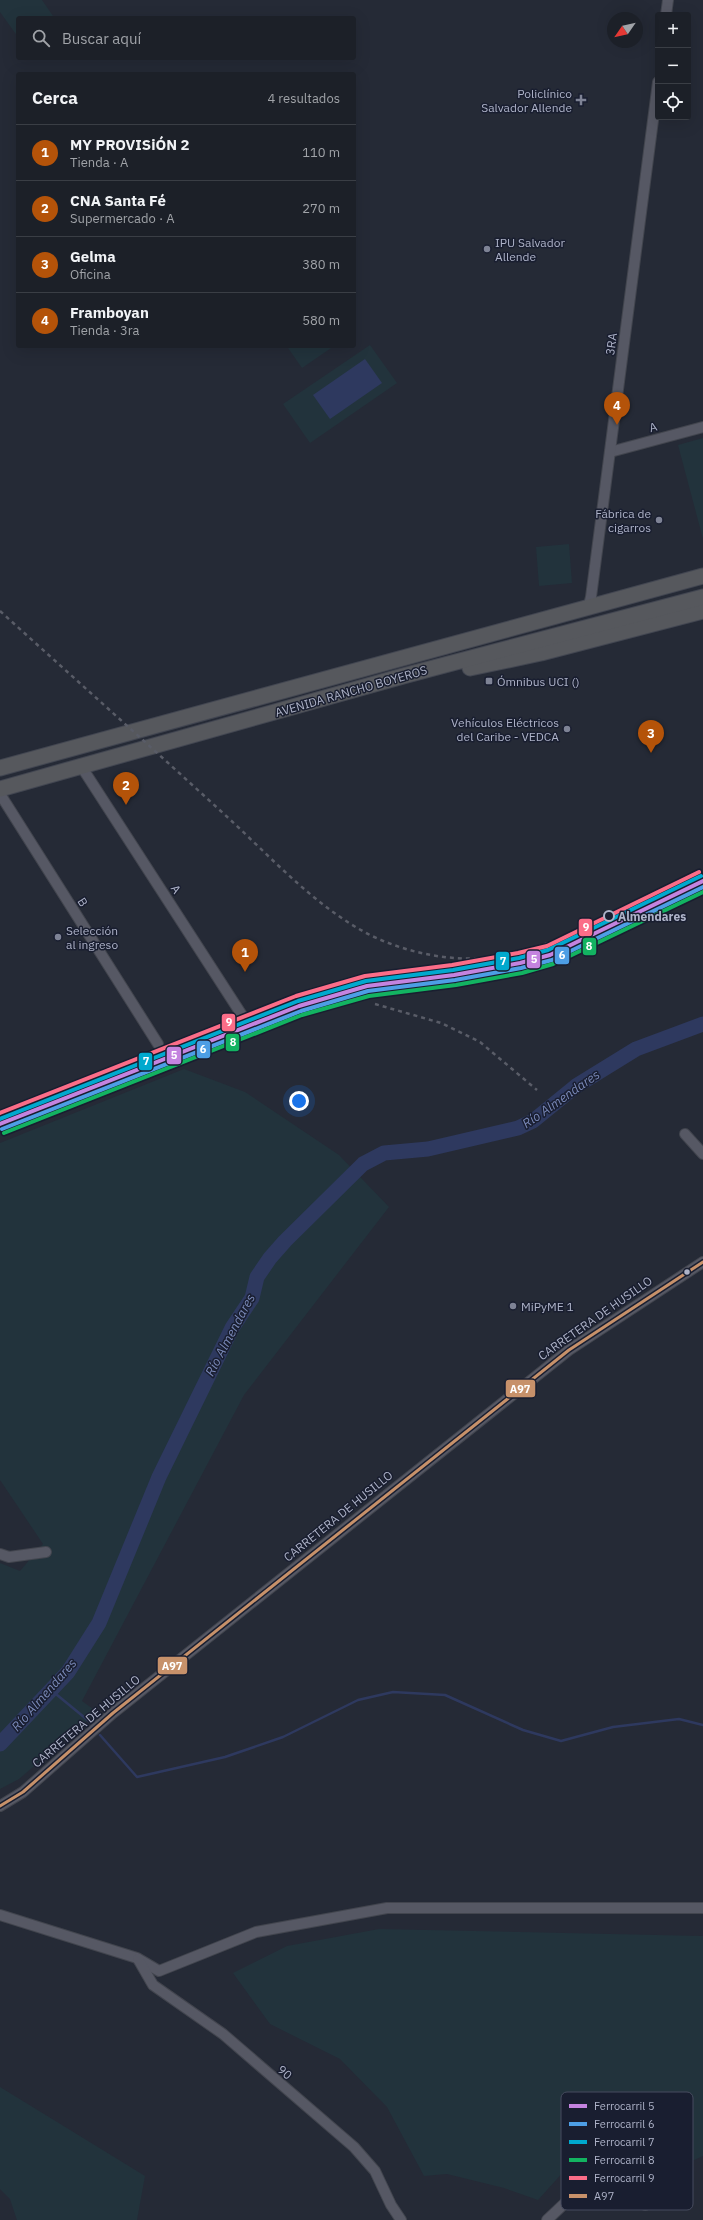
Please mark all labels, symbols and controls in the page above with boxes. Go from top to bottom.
north arrow [607,12,643,48]
map controls [655,12,691,120]
button: + [655,12,691,48]
search box [16,16,356,60]
icon: search [30,27,52,49]
text: Buscar aquí [62,29,141,48]
button: − [655,48,691,84]
button: locate [655,84,691,120]
place label: Policlínico Salvador Allende [481,86,572,115]
text: Cerca [32,87,78,109]
text: 4 resultados [267,90,340,107]
marker: Policlínico Salvador Allende [575,94,587,106]
text: MY PROVISiÓN 2 [70,135,190,154]
text: 1 [41,144,49,161]
text: 110 m [302,144,340,161]
text: Tienda · A [70,154,128,171]
text: CNA Santa Fé [70,191,166,210]
text: 2 [41,200,49,217]
text: 270 m [302,200,340,217]
text: Supermercado · A [70,210,175,227]
place label: IPU Salvador Allende [495,235,565,264]
marker: IPU Salvador Allende [482,244,492,254]
text: Gelma [70,247,116,266]
text: 3 [41,256,49,273]
text: 380 m [302,256,340,273]
text: Oficina [70,266,111,283]
text: Framboyan [70,303,149,322]
text: 4 [41,312,49,329]
text: 580 m [302,312,340,329]
text: Tienda · 3ra [70,322,140,339]
street label: 3RA [602,331,620,356]
pin: 4 [604,392,630,425]
street label: A [647,419,659,435]
place label: Fábrica de cigarros [595,506,651,535]
marker: Fábrica de cigarros [654,515,664,525]
street label: AVENIDA RANCHO BOYEROS [273,662,429,720]
place label: Ómnibus UCI () [497,674,580,689]
marker: Ómnibus UCI () [484,676,494,686]
place label: Vehículos Eléctricos del Caribe - VEDCA [451,715,559,744]
pin: 3 [638,720,664,753]
marker: Vehículos Eléctricos del Caribe - VEDCA [562,724,572,734]
pin: 2 [113,772,139,805]
street label: A [168,882,185,897]
street label: B [75,895,92,909]
place label: Almendares [618,909,686,924]
marker: Almendares [603,910,615,922]
line badge: 9 [578,918,593,937]
text: 9 [583,920,590,934]
place label: Selección al ingreso [66,923,118,952]
marker: Selección al ingreso [53,932,63,942]
line badge: 8 [582,937,597,956]
pin: 1 [232,939,258,972]
text: 8 [586,939,593,953]
line badge: 6 [554,946,570,965]
text: 6 [559,948,566,962]
line badge: 5 [526,950,541,969]
line badge: 7 [495,951,510,971]
text: 5 [531,952,538,966]
text: 7 [500,954,507,968]
line badge: 9 [221,1013,236,1032]
text: 9 [226,1015,233,1029]
line badge: 8 [225,1033,240,1052]
text: 8 [230,1035,237,1049]
line badge: 6 [196,1040,211,1059]
text: 6 [200,1042,207,1056]
line badge: 5 [166,1046,182,1065]
text: 5 [171,1048,178,1062]
line badge: 7 [138,1052,153,1071]
text: 7 [143,1054,150,1068]
water label: Río Almendares [519,1066,603,1132]
your location [289,1091,309,1111]
unlabelled marker [682,1267,692,1277]
street label: CARRETERA DE HUSILLO [535,1273,655,1363]
water label: Río Almendares [201,1291,259,1379]
place label: MiPyME 1 [521,1299,574,1314]
marker: MiPyME 1 [508,1301,518,1311]
line badge: A97 [505,1379,536,1398]
text: A97 [510,1382,531,1396]
street label: CARRETERA DE HUSILLO [280,1467,396,1565]
water label: Río Almendares [8,1655,80,1735]
line badge: A97 [157,1656,188,1675]
text: A97 [162,1659,183,1673]
street label: CARRETERA DE HUSILLO [29,1672,143,1770]
street label: 90 [275,2062,295,2082]
legend [561,2092,693,2210]
text: Ferrocarril 5 [594,2099,655,2113]
text: Ferrocarril 6 [594,2117,655,2131]
text: Ferrocarril 7 [594,2135,655,2149]
text: Ferrocarril 8 [594,2153,655,2167]
text: Ferrocarril 9 [594,2171,655,2185]
text: A97 [594,2189,614,2203]

